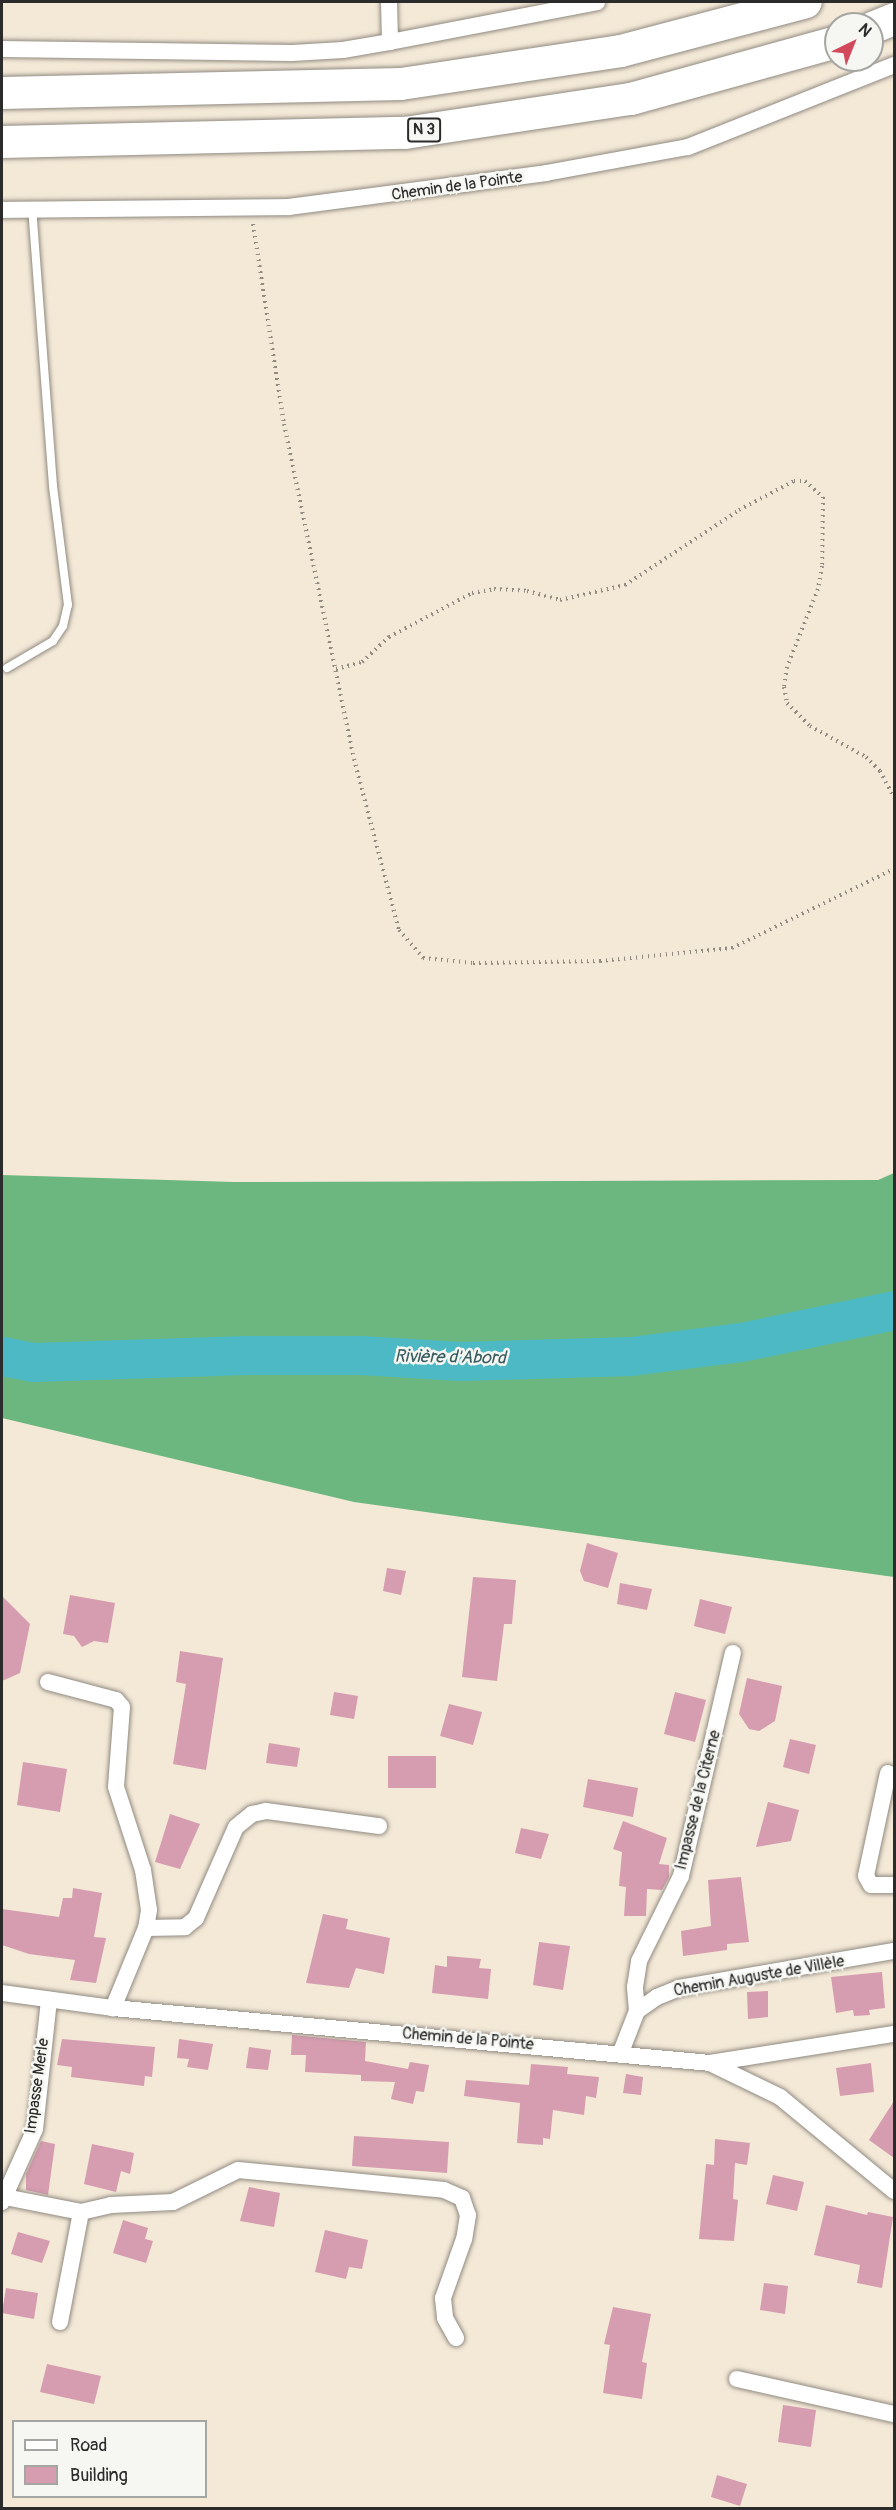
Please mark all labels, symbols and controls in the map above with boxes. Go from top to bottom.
north arrow [824,12,884,72]
text: N [854,19,876,41]
road number: N 3 [406,118,442,142]
street label: Chemin de la Pointe [390,167,524,205]
water label: Rivière d'Abord [394,1346,506,1370]
street label: Impasse de la Citerne [671,1728,725,1872]
street label: Chemin Auguste de Villèle [672,1952,846,2000]
street label: Chemin de la Pointe [401,2024,535,2054]
street label: Impasse Merle [21,2037,53,2135]
legend [12,2420,207,2498]
text: Road [70,2434,107,2457]
text: Building [70,2464,128,2487]

